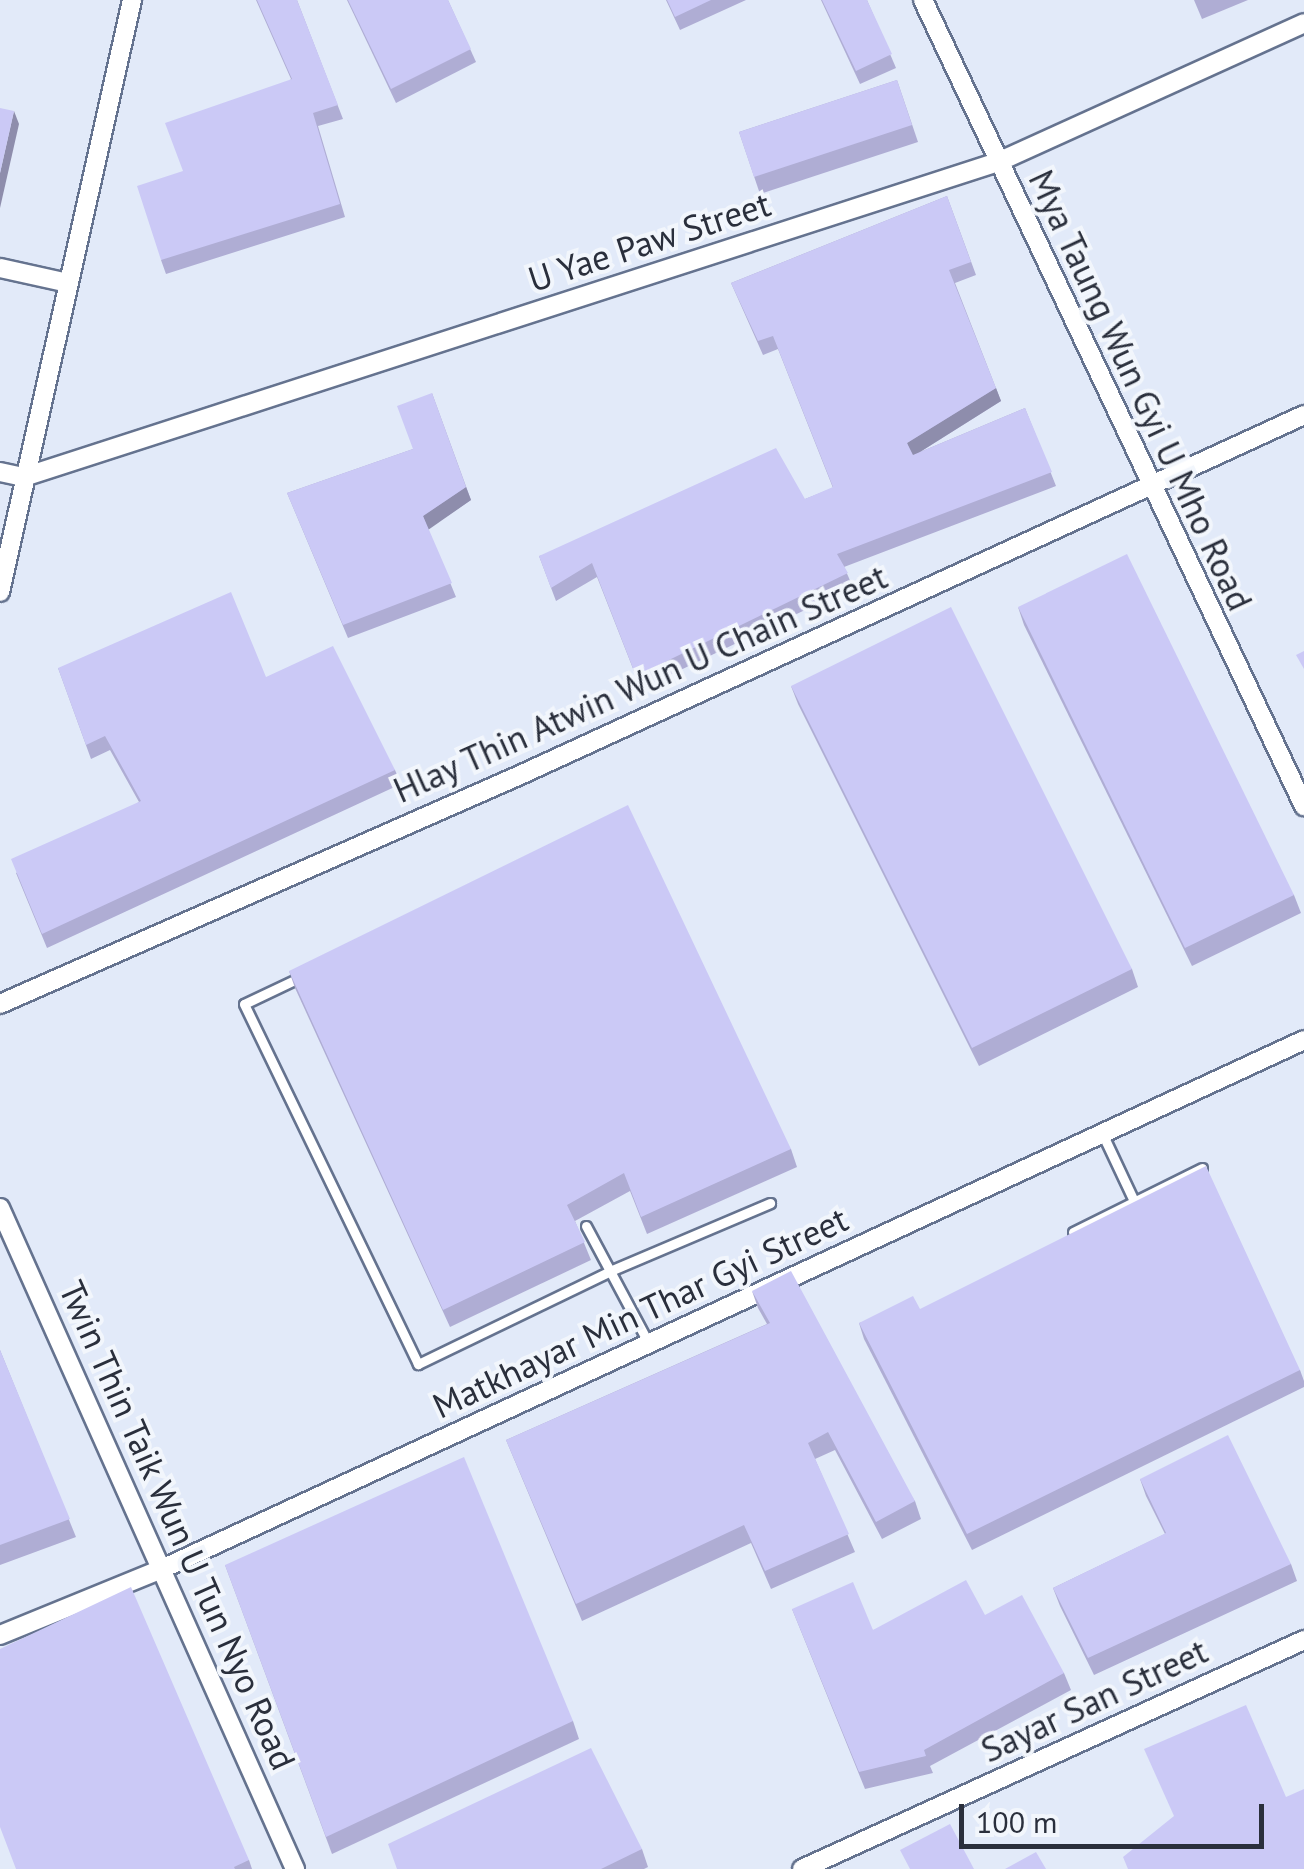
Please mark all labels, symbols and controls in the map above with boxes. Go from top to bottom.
street label: Mya Taung Wun Gyi U Mho Road [1020,162,1262,618]
street label: U Yae Paw Street [522,182,776,300]
street label: Hlay Thin Atwin Wun U Chain Street [385,554,895,812]
street label: Matkhayar Min Thar Gyi Street [426,1197,854,1427]
street label: Twin Thin Taik Wun U Tun Nyo Road [50,1272,306,1778]
street label: Sayar San Street [974,1629,1214,1771]
scale bar [964,1784,1269,1846]
text: 100 m [976,1802,1057,1841]

